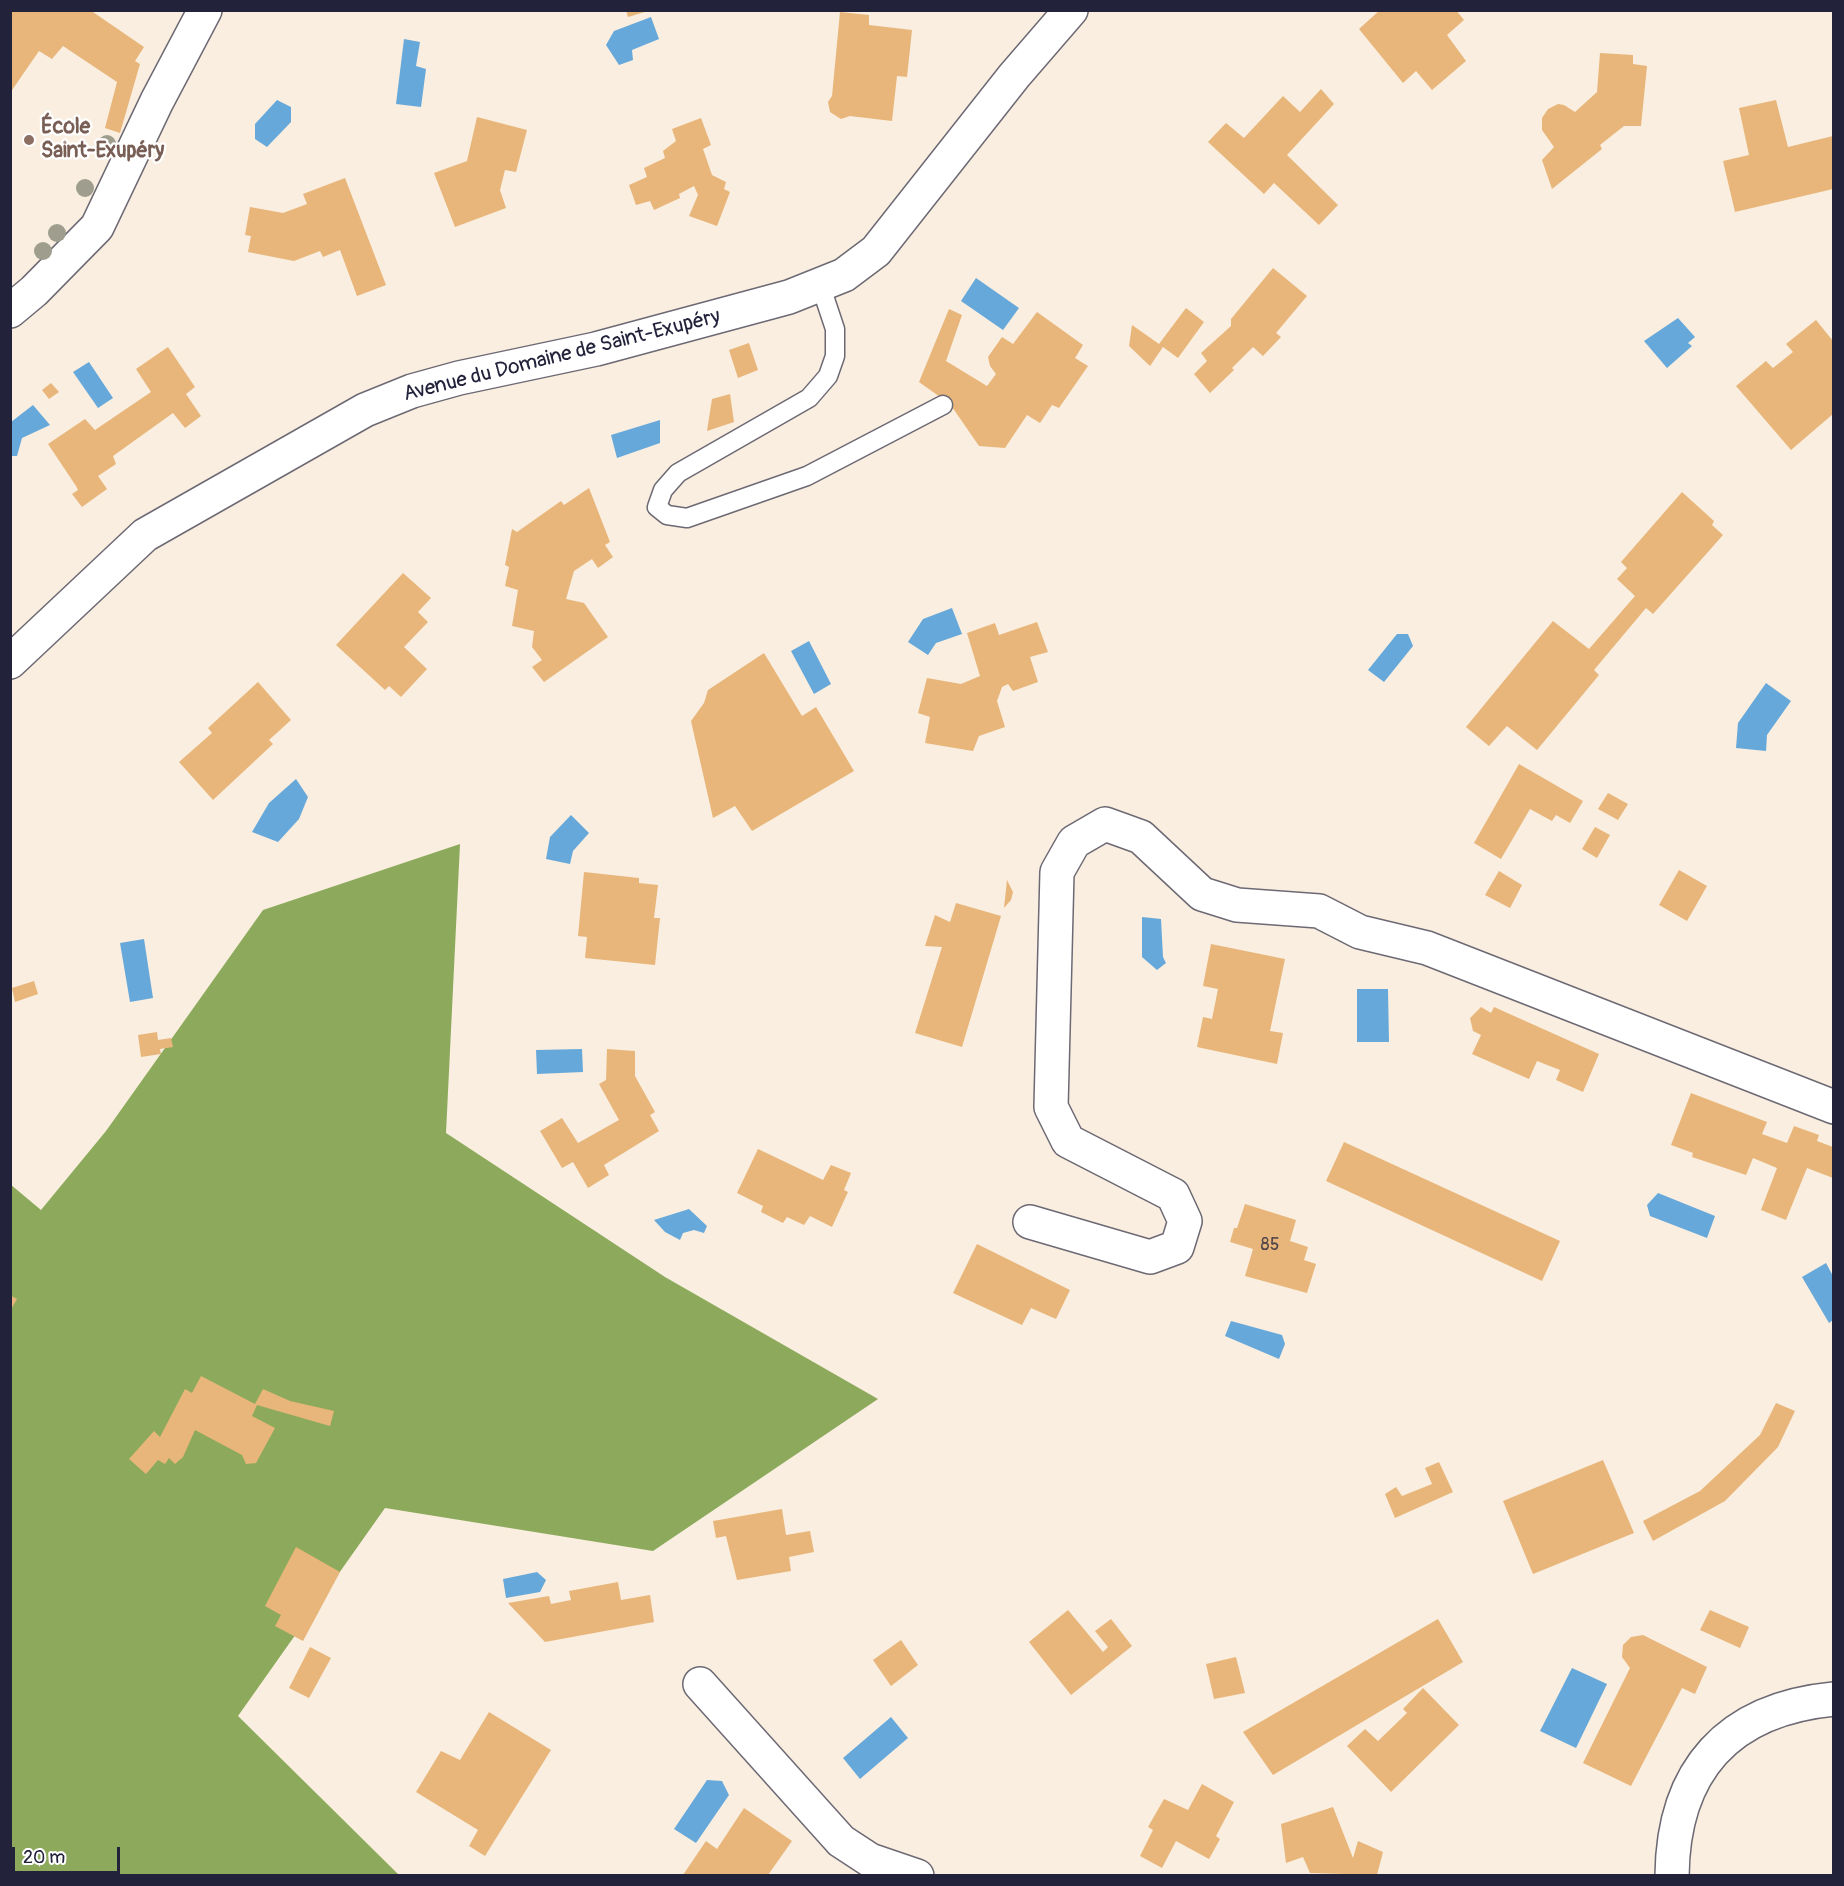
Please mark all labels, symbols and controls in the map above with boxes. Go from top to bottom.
place label: École Saint-Exupéry [41,115,164,165]
marker: École Saint-Exupéry [22,133,36,147]
street label: Avenue du Domaine de Saint-Exupéry [401,304,723,408]
house number: 85 [1261,1234,1279,1256]
scale bar [15,1835,123,1873]
text: 20 m [23,1846,65,1869]

